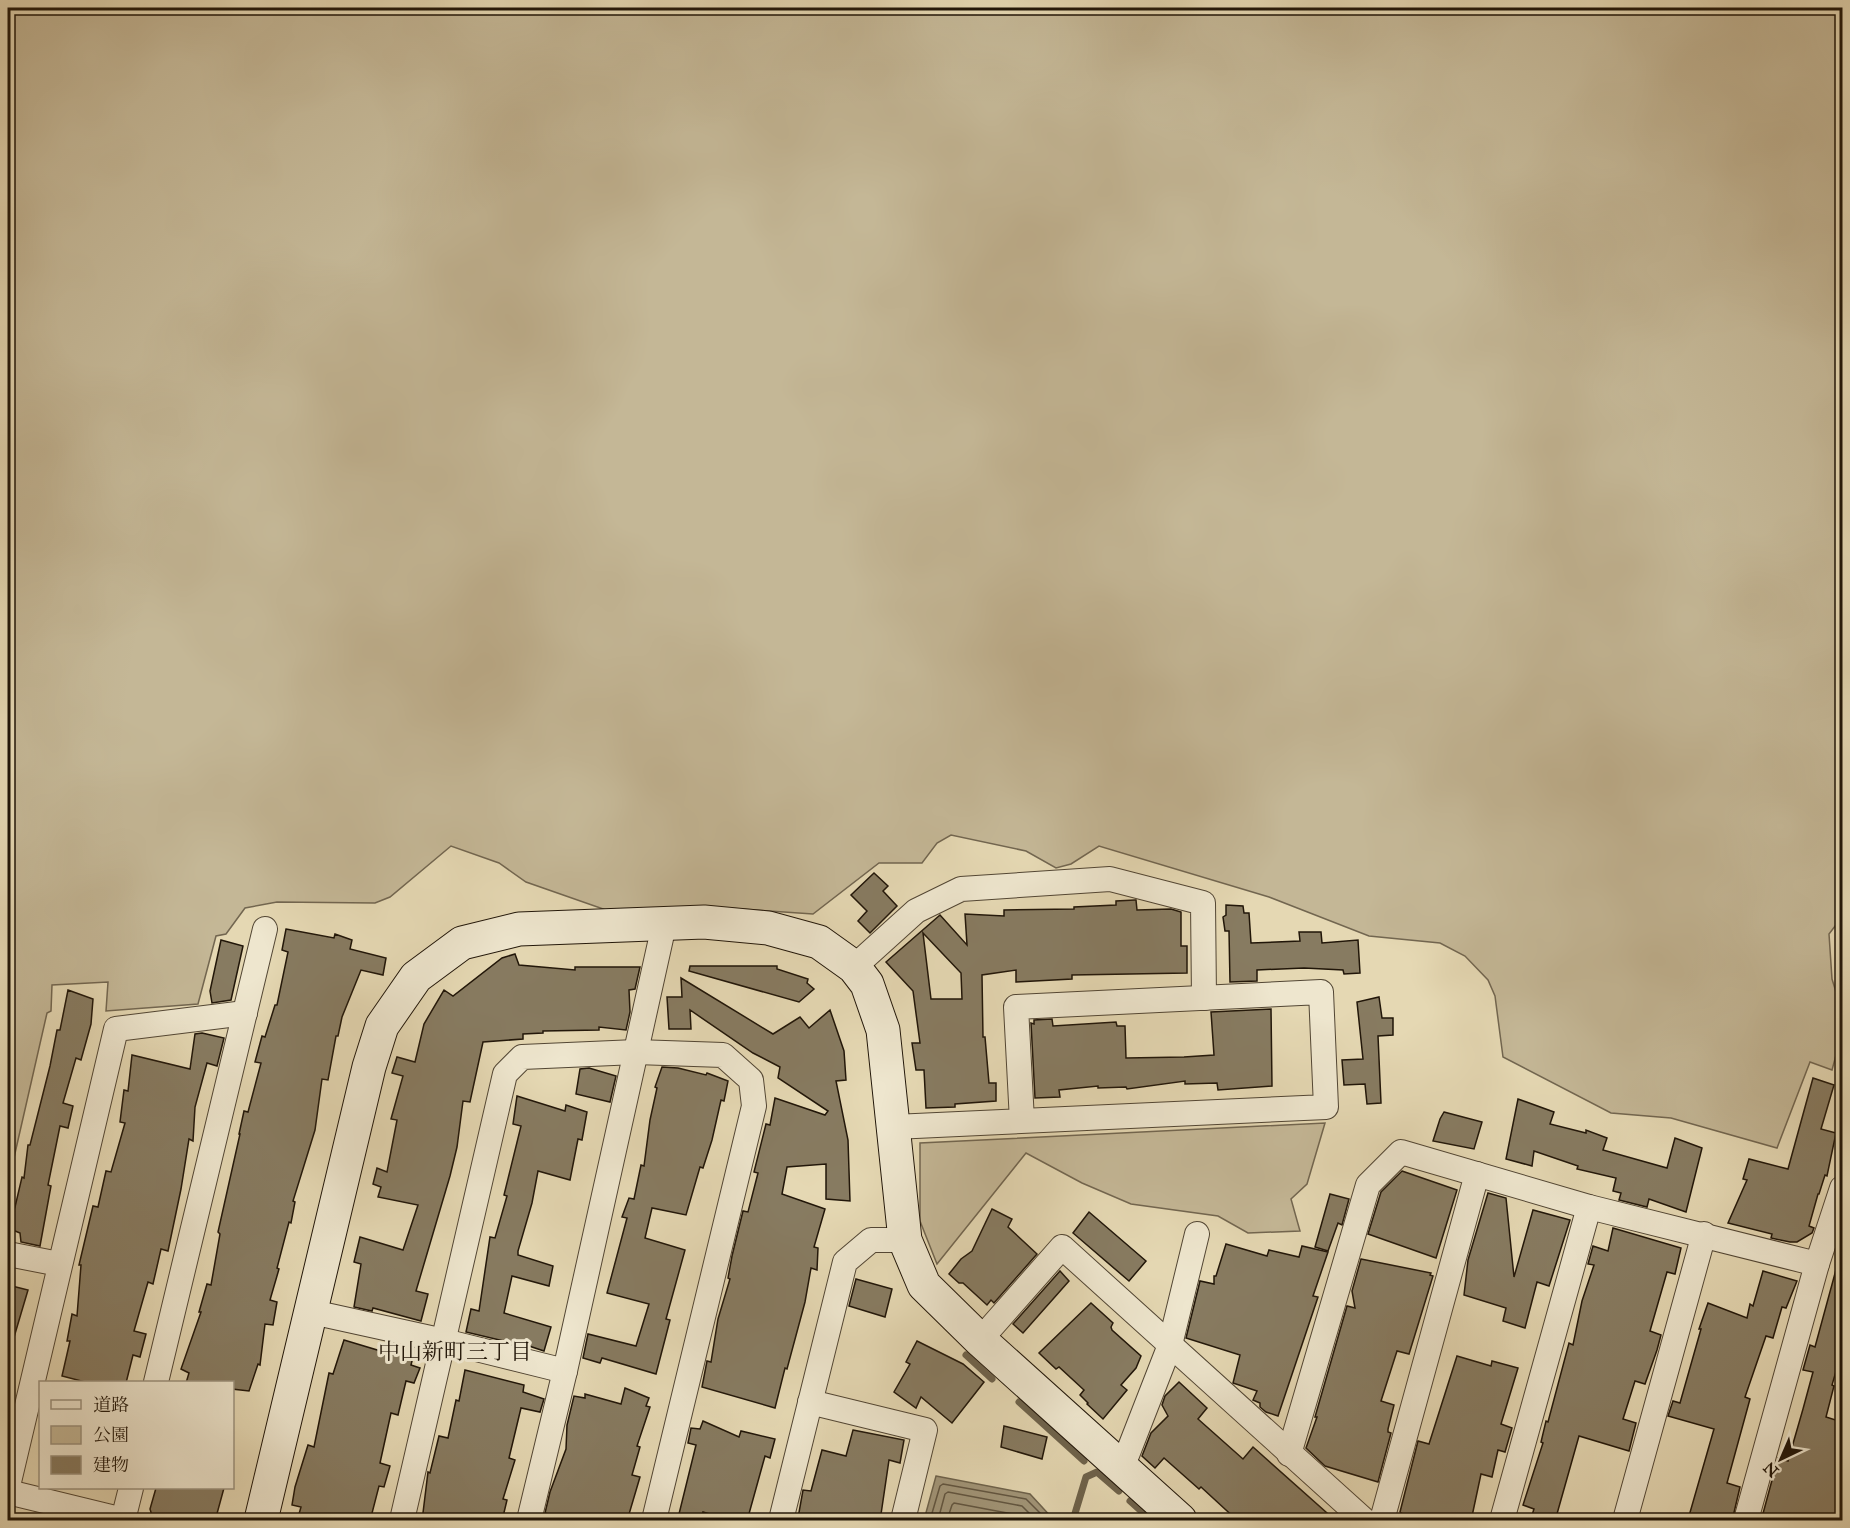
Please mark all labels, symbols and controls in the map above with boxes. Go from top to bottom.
district label: 中山新町三丁目 [378,1338,532,1365]
legend [39,1381,234,1489]
text: 道路 [93,1394,129,1416]
text: 公園 [93,1424,129,1446]
north arrow [1751,1429,1811,1489]
text: 建物 [93,1454,129,1476]
text: N [1759,1458,1782,1481]

